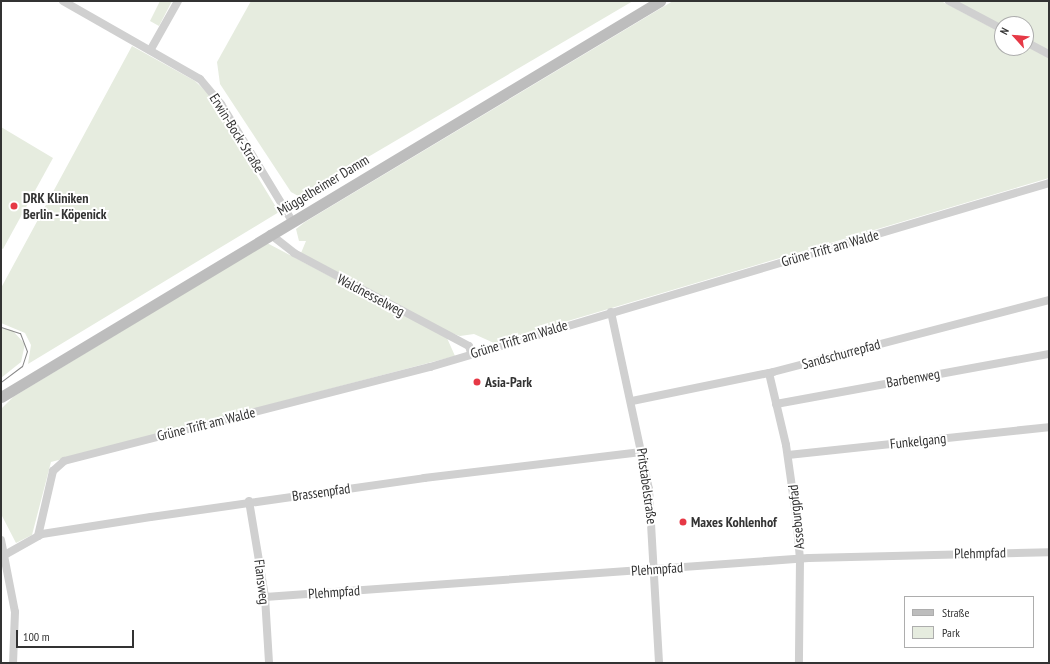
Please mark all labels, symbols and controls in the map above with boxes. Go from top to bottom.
north arrow [994,16,1034,56]
text: N [997,25,1012,37]
street label: Erwin-Bock-Straße [206,90,268,176]
street label: Müggelheimer Damm [274,151,372,219]
place label: DRK Kliniken Berlin - Köpenick [23,190,108,222]
marker: DRK Kliniken Berlin - Köpenick [8,200,20,212]
street label: Grüne Trift am Walde [779,226,881,270]
street label: Waldnesselweg [334,270,408,320]
street label: Grüne Trift am Walde [468,316,570,362]
street label: Sandschurrepfad [800,335,882,373]
street label: Barbenweg [885,365,941,391]
place label: Asia-Park [485,374,532,390]
marker: Asia-Park [472,377,482,387]
street label: Grüne Trift am Walde [155,404,257,444]
street label: Funkelgang [889,430,947,452]
street label: Pritstabelstraße [633,447,661,525]
street label: Brassenpfad [291,480,351,504]
street label: Asseburgpfad [784,484,808,550]
place label: Maxes Kohlenhof [691,514,777,530]
marker: Maxes Kohlenhof [678,517,688,527]
street label: Plehmpfad [954,544,1006,562]
street label: Flansweg [251,558,273,606]
street label: Plehmpfad [631,559,683,579]
street label: Plehmpfad [308,582,360,602]
legend [904,596,1034,648]
text: Straße [942,605,969,620]
scale bar [18,622,136,648]
text: Park [942,625,960,640]
text: 100 m [23,629,50,644]

